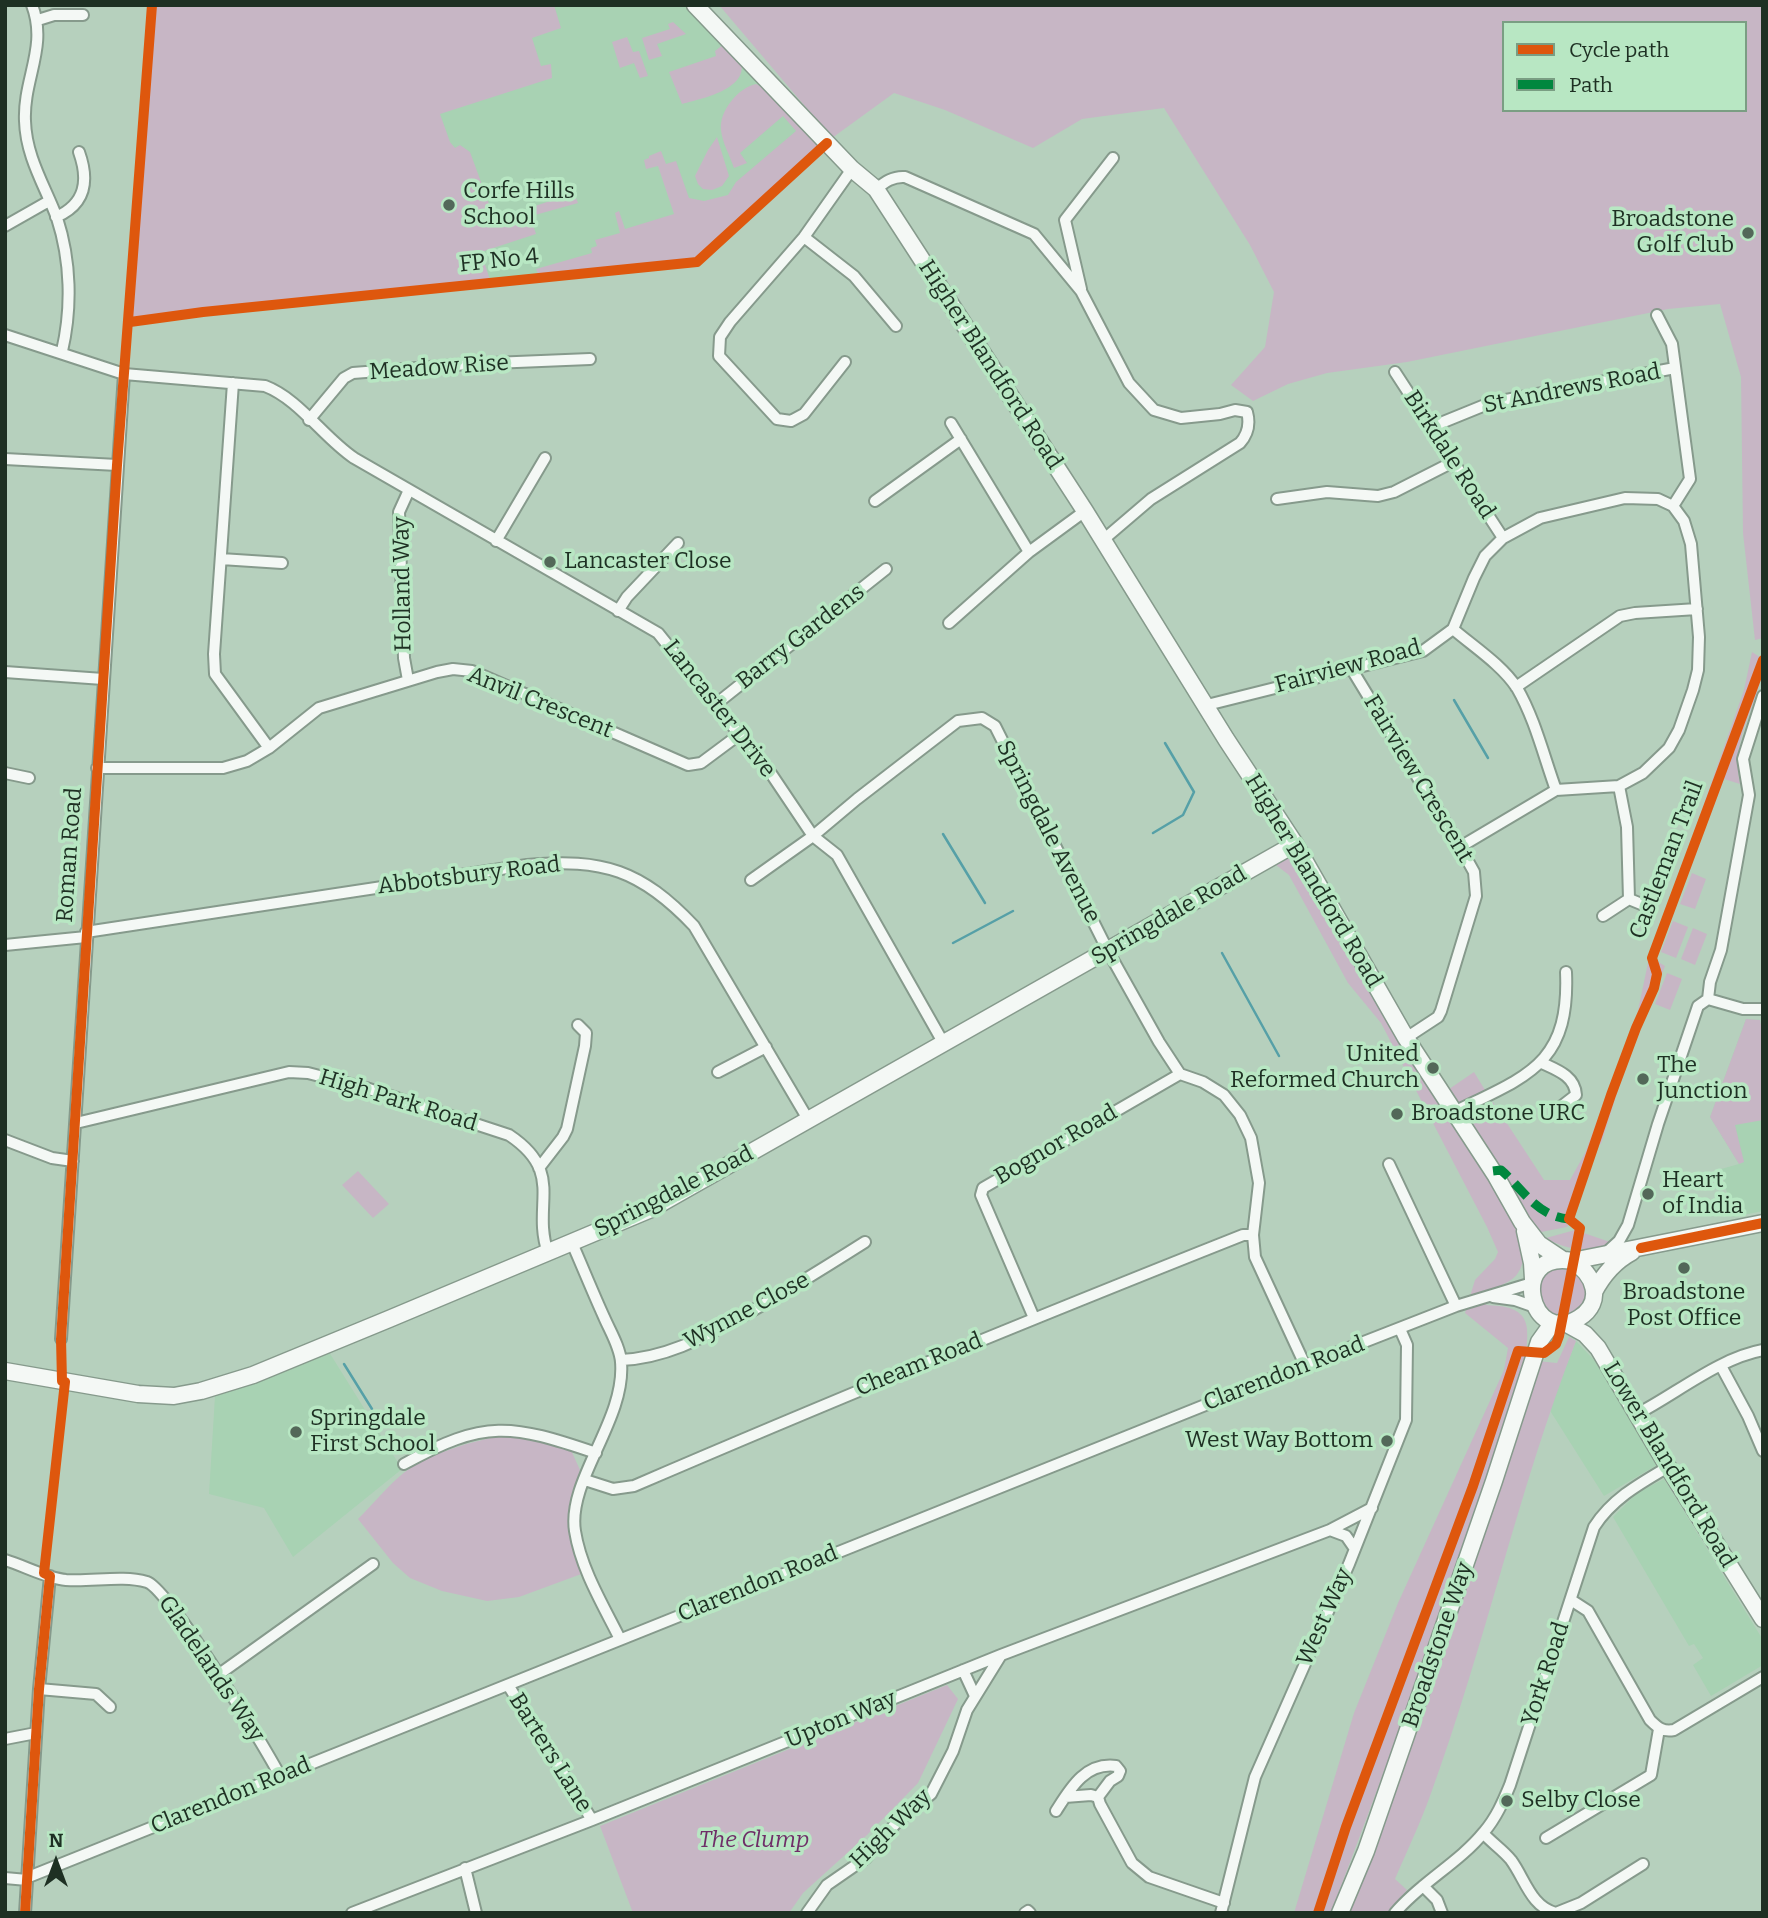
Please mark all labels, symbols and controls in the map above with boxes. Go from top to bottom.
legend [1502,21,1747,112]
text: Cycle path [1569,37,1669,63]
text: Path [1569,72,1613,98]
place label: Corfe Hills School [463,178,575,232]
marker: Corfe Hills School [441,197,457,213]
place label: Broadstone Golf Club [1611,206,1734,260]
marker: Broadstone Golf Club [1740,225,1756,241]
street label: FP No 4 [458,243,540,279]
street label: Higher Blandford Road [912,255,1068,475]
street label: Meadow Rise [368,349,510,387]
street label: St Andrews Road [1481,358,1663,420]
street label: Birkdale Road [1397,386,1501,524]
street label: Holland Way [388,516,418,652]
place label: Lancaster Close [564,548,731,576]
marker: Lancaster Close [542,554,558,570]
street label: Barry Gardens [732,579,870,695]
street label: Fairview Road [1272,634,1424,700]
street label: Lancaster Drive [657,635,781,783]
street label: Anvil Crescent [463,661,617,745]
street label: Fairview Crescent [1357,690,1479,868]
street label: Springdale Avenue [990,736,1106,928]
street label: Higher Blandford Road [1238,769,1388,993]
street label: Castleman Trail [1624,777,1710,943]
street label: Roman Road [52,786,88,924]
street label: Abbotsbury Road [376,851,562,901]
street label: Springdale Road [1087,860,1251,972]
place label: United Reformed Church [1230,1041,1419,1095]
place label: The Junction [1657,1052,1748,1106]
marker: United Reformed Church [1425,1060,1441,1076]
street label: High Park Road [316,1064,480,1138]
marker: The Junction [1635,1071,1651,1087]
street label: Bognor Road [990,1099,1122,1191]
place label: Broadstone URC [1411,1100,1585,1128]
marker: Broadstone URC [1389,1106,1405,1122]
street label: Springdale Road [590,1140,758,1244]
place label: Heart of India [1662,1167,1743,1221]
marker: Heart of India [1640,1186,1656,1202]
marker: Broadstone Post Office [1676,1260,1692,1276]
street label: Wynne Close [680,1266,814,1356]
place label: Broadstone Post Office [1623,1279,1745,1333]
street label: Cheam Road [852,1327,986,1403]
street label: Clarendon Road [1200,1331,1368,1417]
street label: Lower Blandford Road [1597,1357,1741,1573]
place label: Springdale First School [310,1405,435,1459]
marker: Springdale First School [288,1424,304,1440]
place label: West Way Bottom [1185,1427,1373,1455]
marker: West Way Bottom [1379,1433,1395,1449]
street label: Clarendon Road [674,1539,842,1629]
street label: Broadstone Way [1397,1559,1479,1731]
street label: West Way [1291,1564,1359,1670]
street label: Gladelands Way [152,1591,270,1747]
street label: York Road [1516,1619,1576,1729]
street label: Upton Way [782,1685,900,1755]
street label: Barters Lane [502,1688,598,1818]
street label: Clarendon Road [147,1751,315,1841]
street label: High Way [845,1784,937,1874]
place label: Selby Close [1521,1787,1641,1815]
marker: Selby Close [1499,1793,1515,1809]
north arrow [21,1827,91,1897]
park label: The Clump [699,1827,809,1855]
text: N [49,1829,63,1852]

